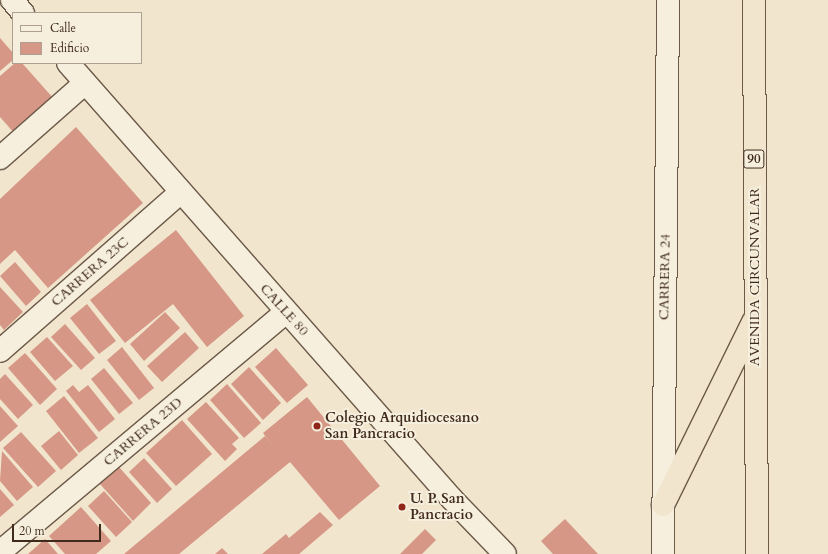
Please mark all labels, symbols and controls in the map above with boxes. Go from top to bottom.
legend [12,12,142,64]
text: Calle [50,20,76,36]
text: Edificio [50,40,89,56]
road number: 90 [743,148,765,170]
street label: AVENIDA CIRCUNVALAR [747,188,763,366]
street label: CARRERA 23C [48,234,132,310]
street label: CARRERA 24 [656,234,674,320]
street label: CALLE 80 [256,280,312,340]
street label: CARRERA 23D [100,394,186,470]
place label: Colegio Arquidiocesano San Pancracio [325,410,479,442]
marker: Colegio Arquidiocesano San Pancracio [312,421,322,431]
place label: U. P. San Pancracio [410,491,473,524]
marker: U. P. San Pancracio [397,502,407,512]
scale bar [14,516,103,542]
text: 20 m [19,523,45,539]

